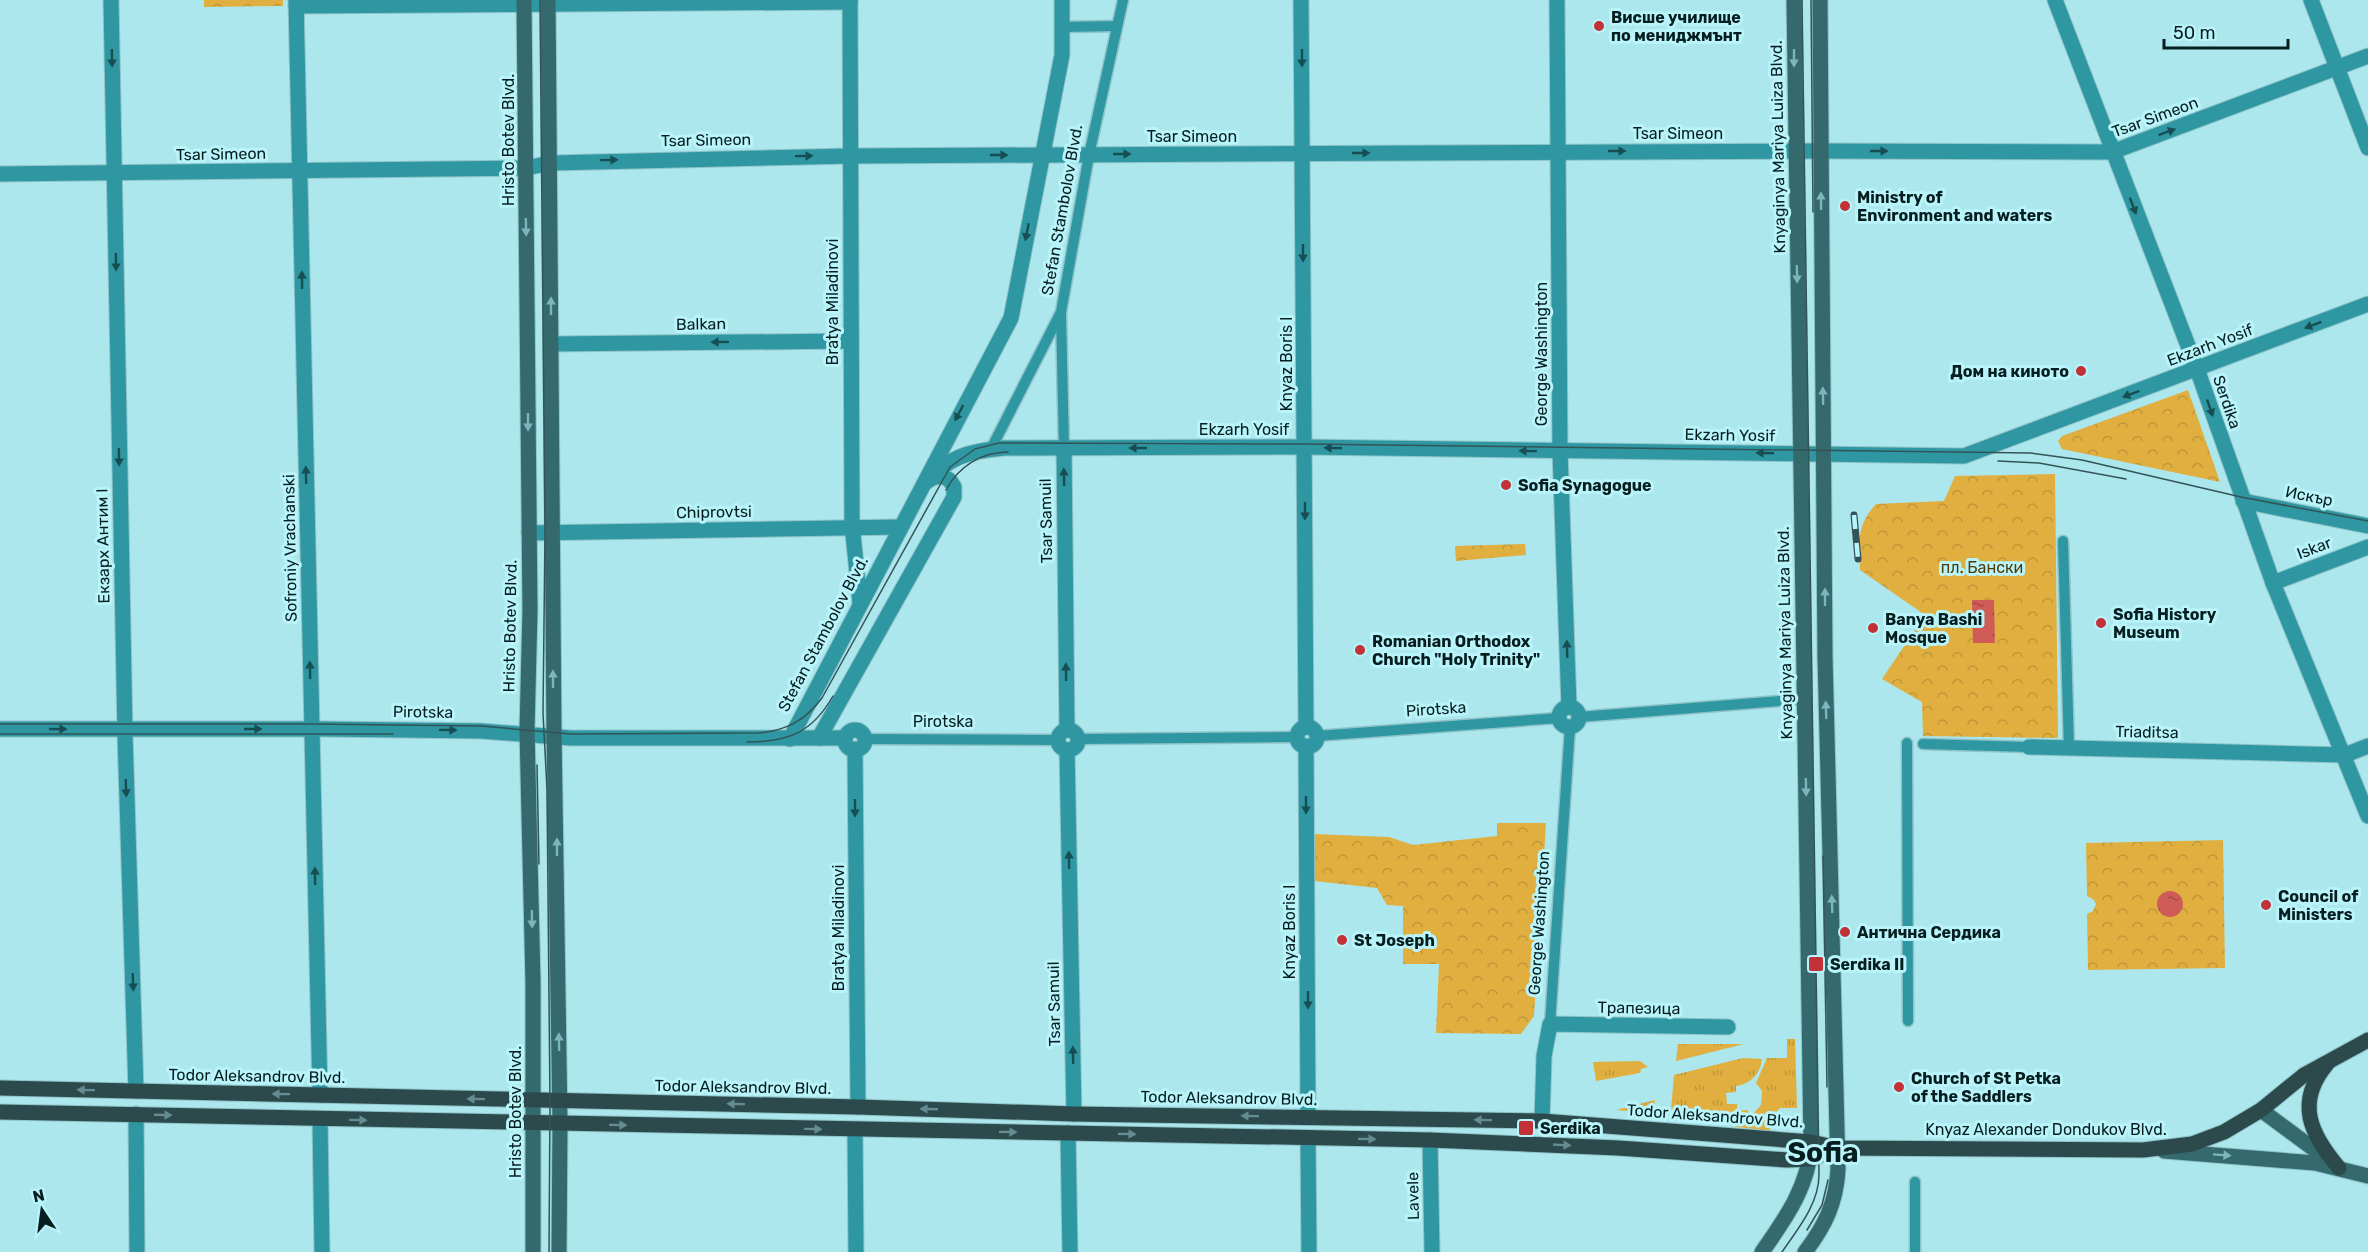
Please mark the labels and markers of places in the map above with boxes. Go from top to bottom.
place label: Висше училище по мениджмънт [1611,8,1742,45]
marker: Висше училище по мениджмънт [1592,19,1606,33]
place label: Ministry of Environment and waters [1857,188,2052,225]
marker: Ministry of Environment and waters [1838,199,1852,213]
place label: Дом на киното [1950,362,2069,381]
marker: Дом на киното [2074,364,2088,378]
place label: Sofia Synagogue [1518,476,1652,495]
marker: Sofia Synagogue [1499,478,1513,492]
place label: Sofia History Museum [2113,605,2217,642]
place label: Banya Bashi Mosque [1885,610,1982,647]
marker: Sofia History Museum [2094,616,2108,630]
marker: Banya Bashi Mosque [1866,621,1880,635]
place label: Romanian Orthodox Church "Holy Trinity" [1372,632,1540,669]
marker: Romanian Orthodox Church "Holy Trinity" [1353,643,1367,657]
place label: Council of Ministers [2278,887,2359,924]
marker: Council of Ministers [2259,898,2273,912]
place label: Антична Сердика [1857,923,2001,942]
marker: Антична Сердика [1838,925,1852,939]
place label: St Joseph [1354,931,1435,950]
marker: St Joseph [1335,933,1349,947]
marker: Serdika II [1807,955,1825,973]
place label: Serdika II [1830,955,1904,974]
place label: Church of St Petka of the Saddlers [1911,1069,2061,1106]
marker: Church of St Petka of the Saddlers [1892,1080,1906,1094]
marker: Serdika [1517,1119,1535,1137]
place label: Serdika [1540,1119,1601,1138]

